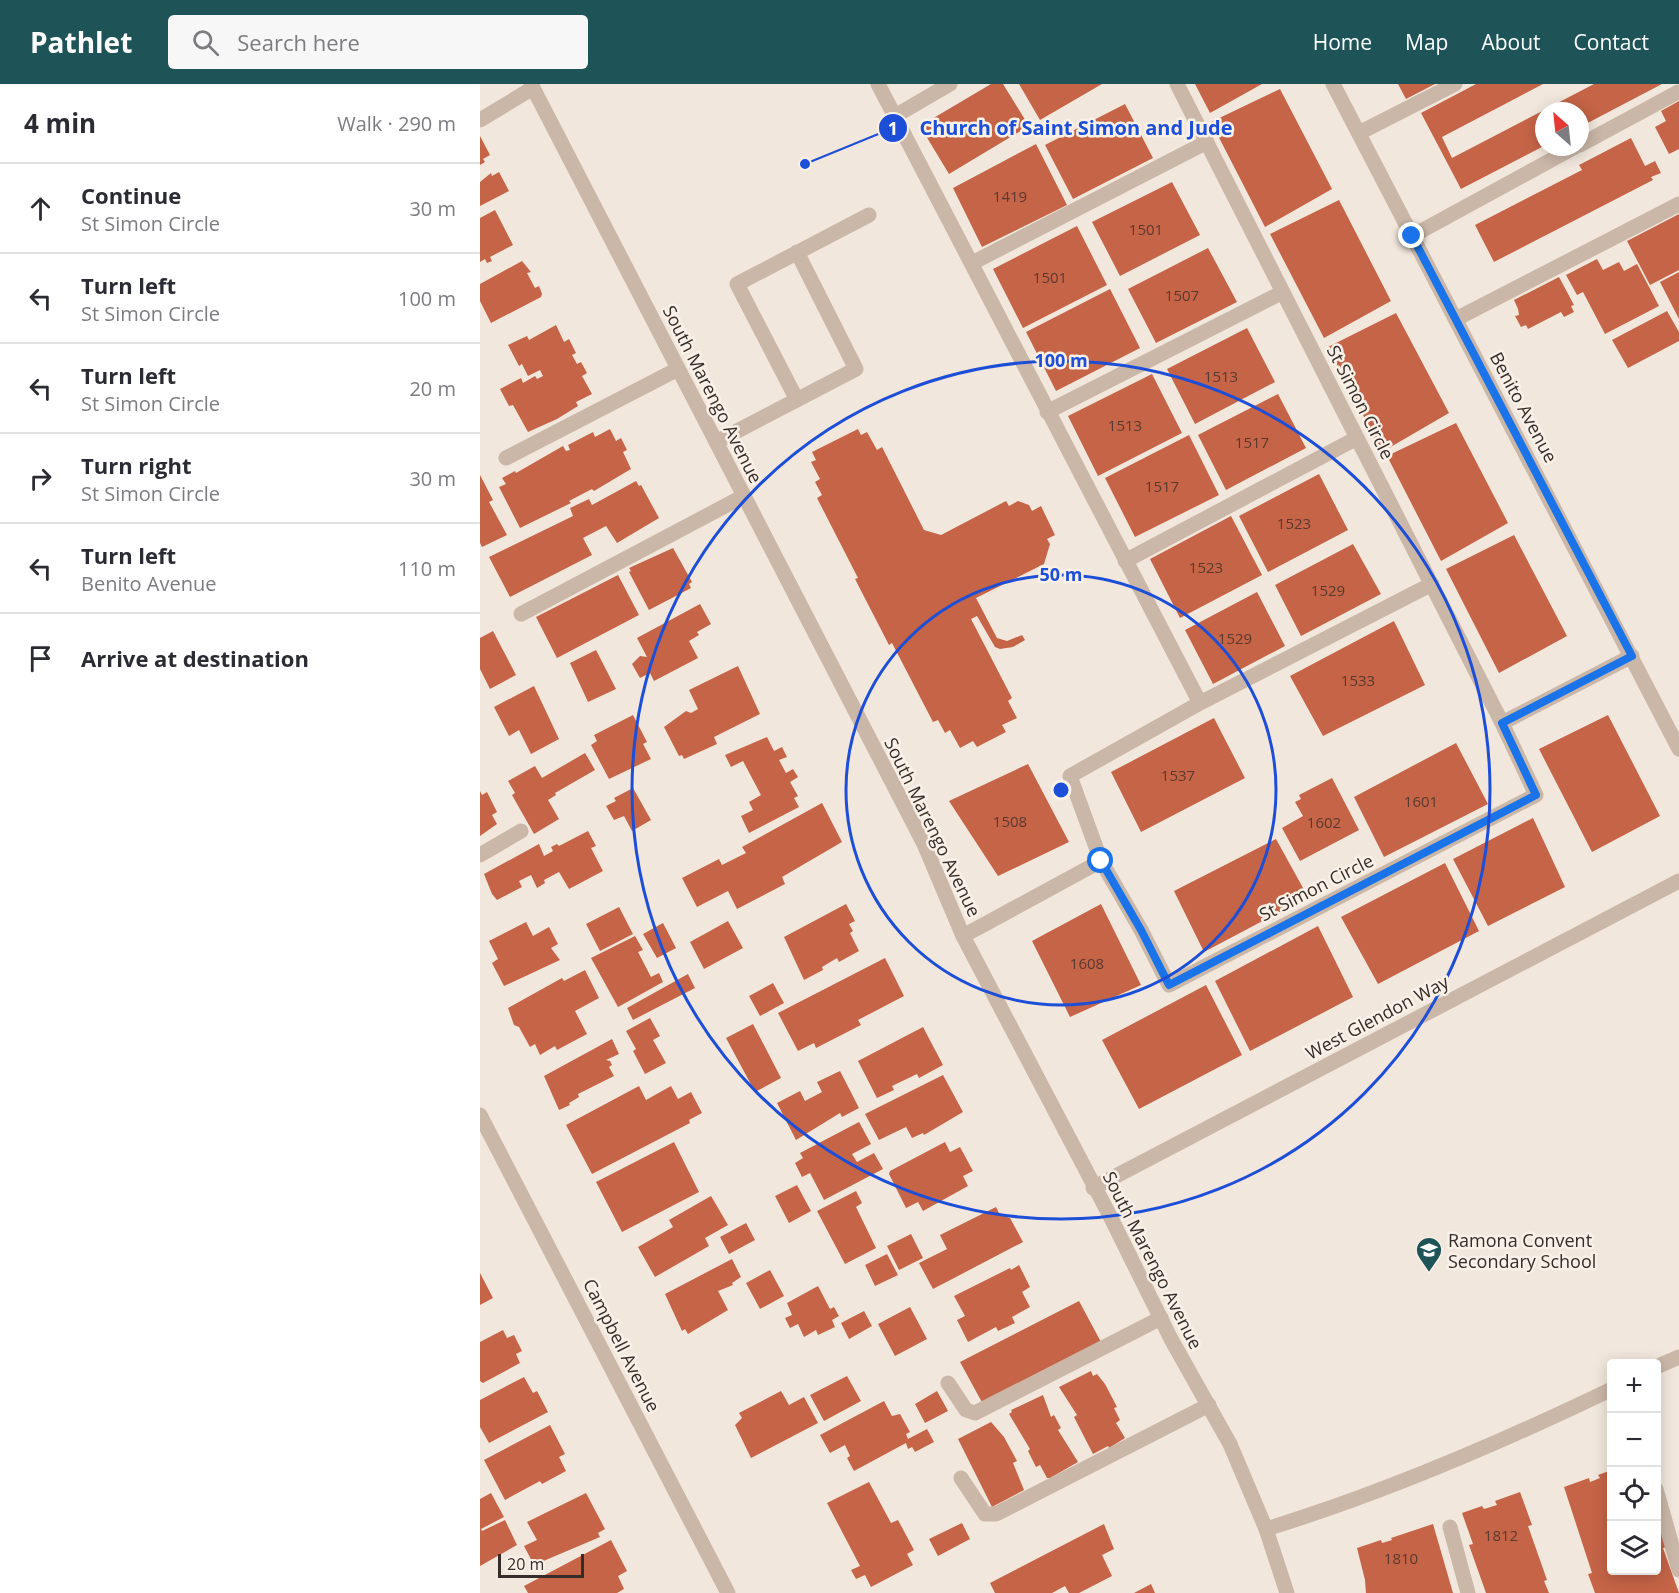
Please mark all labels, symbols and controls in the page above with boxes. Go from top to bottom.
search box [168,15,588,69]
text: Pathlet [30,23,132,61]
icon: search [189,26,222,59]
text: Search here [237,27,360,57]
text: Home [1313,28,1372,56]
text: Map [1405,28,1448,56]
text: About [1481,28,1541,56]
text: Contact [1574,28,1649,56]
north arrow [1535,102,1589,156]
text: 4 min [24,105,96,141]
callout: Church of Saint Simon and Jude [878,109,1245,147]
text: Walk · 290 m [337,110,456,137]
text: Church of Saint Simon and Jude [919,114,1233,141]
text: 1 [888,116,898,140]
text: Continue [81,180,181,210]
house number: 1419 [993,186,1027,206]
icon: ahead [24,192,57,225]
text: 30 m [409,195,456,222]
text: St Simon Circle [81,210,220,237]
house number: 1501 [1129,219,1163,239]
route end [1398,222,1424,248]
house number: 1501 [1033,267,1067,287]
text: Turn left [81,270,176,300]
icon: left [24,282,57,315]
text: 100 m [398,285,456,312]
house number: 1507 [1165,285,1199,305]
text: St Simon Circle [81,300,220,327]
street label: South Marengo Avenue [658,301,768,487]
street label: St Simon Circle [1322,341,1400,463]
text: 100 m [1034,348,1088,372]
street label: Benito Avenue [1485,348,1563,466]
text: Turn left [81,360,176,390]
house number: 1513 [1204,366,1238,386]
icon: left [24,372,57,405]
text: 20 m [409,375,456,402]
text: St Simon Circle [81,390,220,417]
house number: 1513 [1108,415,1142,435]
house number: 1517 [1235,432,1269,452]
text: Turn right [81,450,192,480]
icon: right [24,462,57,495]
text: 30 m [409,465,456,492]
house number: 1517 [1145,476,1179,496]
text: St Simon Circle [81,480,220,507]
house number: 1523 [1277,513,1311,533]
text: Turn left [81,540,176,570]
icon: left [24,552,57,585]
text: 110 m [398,555,456,582]
house number: 1523 [1189,557,1223,577]
text: 50 m [1040,562,1082,586]
text: Benito Avenue [81,570,216,597]
house number: 1529 [1311,580,1345,600]
house number: 1529 [1218,628,1252,648]
icon: arrive [24,642,57,675]
text: Arrive at destination [81,643,309,673]
house number: 1533 [1341,670,1375,690]
street label: South Marengo Avenue [879,733,987,921]
house number: 1537 [1161,765,1195,785]
centre of rings [1051,780,1071,800]
house number: 1601 [1404,791,1438,811]
house number: 1508 [993,811,1027,831]
house number: 1602 [1307,812,1341,832]
route start [1087,847,1113,873]
street label: St Simon Circle [1255,848,1377,926]
house number: 1608 [1070,953,1104,973]
street label: West Glendon Way [1301,969,1453,1065]
street label: South Marengo Avenue [1098,1167,1208,1353]
place label: Ramona Convent Secondary School [1448,1228,1596,1273]
school or university icon: Ramona Convent Secondary School [1414,1235,1444,1273]
street label: Campbell Avenue [578,1274,666,1416]
map controls [1607,1359,1661,1575]
button: + [1607,1359,1661,1413]
button: − [1607,1413,1661,1467]
button: locate [1607,1467,1661,1521]
button: layers [1607,1521,1661,1575]
house number: 1812 [1484,1525,1518,1545]
house number: 1810 [1384,1548,1418,1568]
scale bar [498,1551,584,1578]
text: 20 m [507,1553,544,1575]

